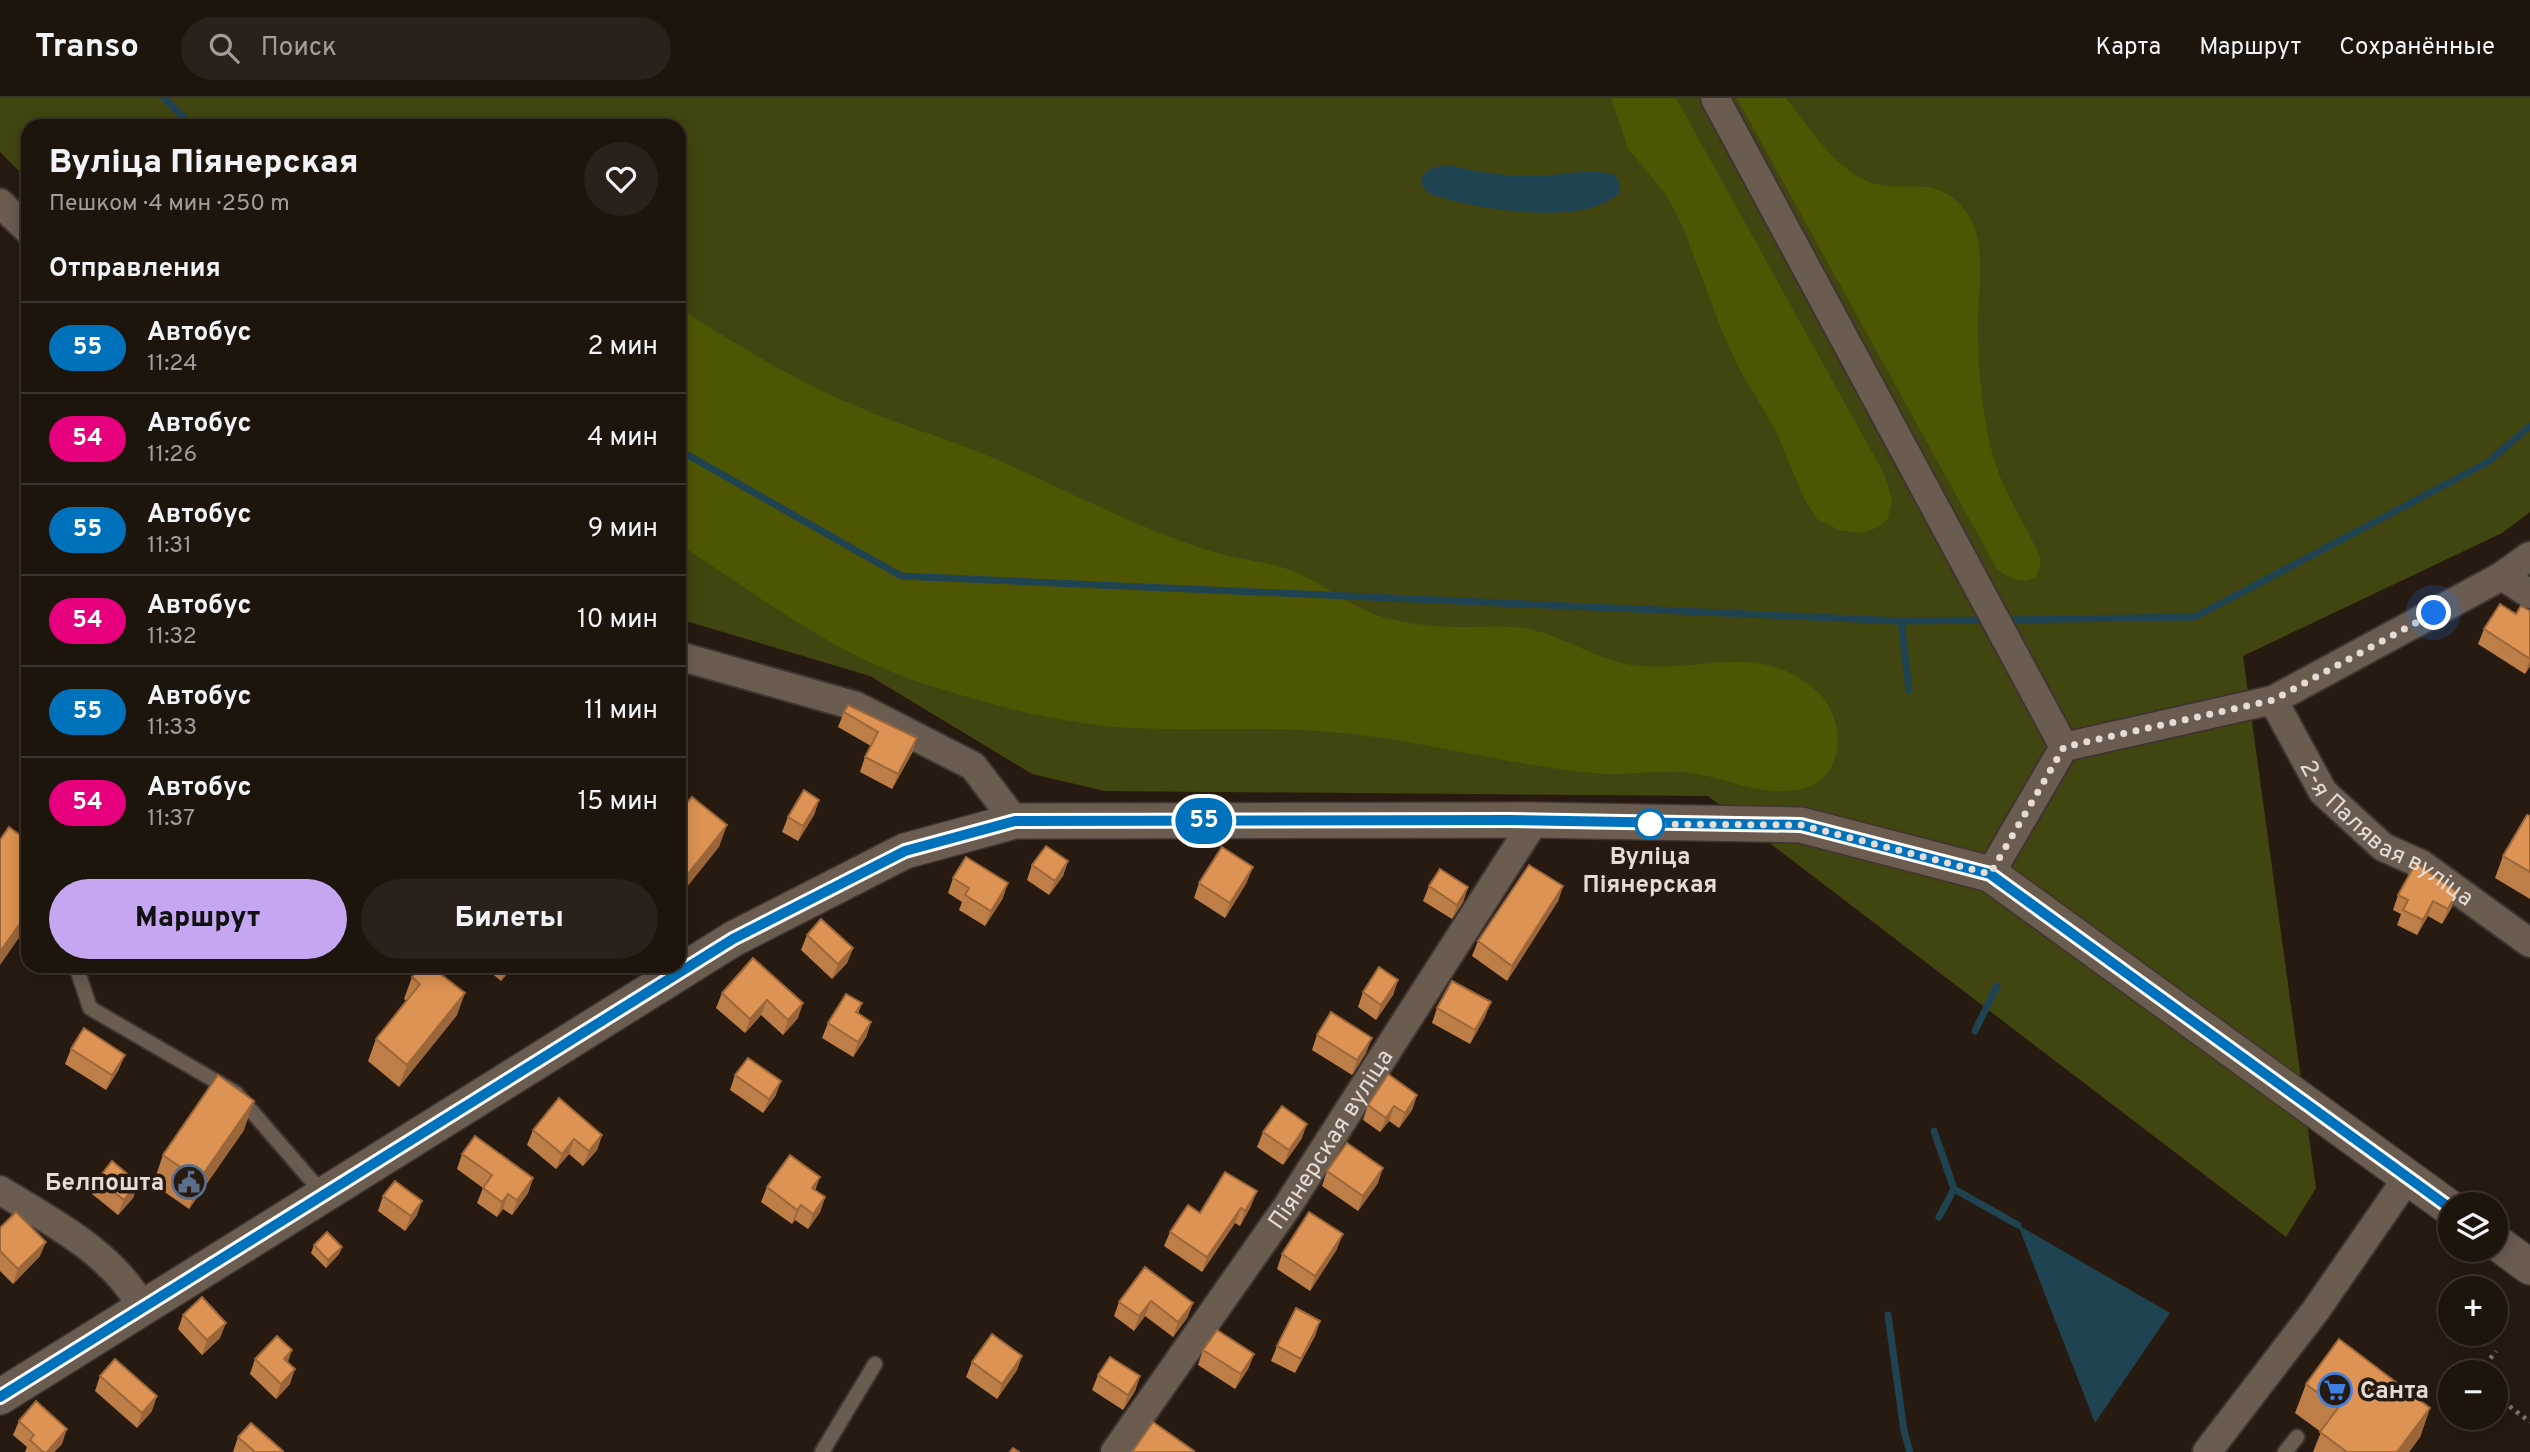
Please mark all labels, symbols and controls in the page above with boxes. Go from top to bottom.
search box [181,17,671,80]
text: Transo [35,27,139,69]
icon: search [205,29,243,67]
text: Поиск [261,32,337,65]
text: Карта [2095,33,2161,63]
text: Маршрут [2199,33,2301,63]
text: Сохранённые [2339,33,2495,63]
button: heart [584,142,658,216]
text: Вуліца Піянерская [49,143,358,185]
text: Пешком · 4 мин · 250 m [49,190,290,219]
text: Отправления [49,253,221,286]
text: Автобус [147,317,252,350]
text: 2 мин [587,331,658,364]
text: 55 [73,333,102,363]
text: 11:24 [147,350,197,379]
text: Автобус [147,408,252,441]
text: 4 мин [587,422,658,455]
text: 54 [72,424,103,454]
text: 11:26 [147,441,197,470]
text: Автобус [147,499,252,532]
text: 9 мин [588,513,658,546]
text: 55 [73,515,102,545]
text: 11:31 [147,532,192,561]
text: Автобус [147,590,252,623]
your location [2416,595,2451,630]
text: 10 мин [577,604,658,637]
text: 54 [72,606,103,636]
text: 11:32 [147,623,197,652]
text: Автобус [147,681,252,714]
text: 11 мин [584,695,658,728]
text: 55 [73,697,102,727]
text: 11:33 [147,714,197,743]
street label: 2-я Палявая вуліца [2292,755,2479,914]
text: Автобус [147,772,252,805]
text: 15 мин [578,786,658,819]
text: 54 [72,788,103,818]
line badge: 55 [1172,798,1236,844]
text: 11:37 [147,805,195,834]
text: 55 [1189,806,1219,836]
marker: Вуліца Піянерская [1635,809,1665,839]
place label: Вуліца Піянерская [1583,843,1717,901]
button: Маршрут [49,879,347,959]
button: Билеты [361,879,658,959]
street label: Піянерская вуліца [1263,1044,1401,1236]
public building icon: Белпошта [170,1163,208,1201]
place label: Белпошта [45,1169,164,1199]
map controls [2438,1192,2508,1430]
button: layers [2438,1192,2508,1262]
button: + [2438,1276,2508,1346]
button: − [2438,1360,2508,1430]
supermarket icon: Санта [2316,1371,2354,1409]
place label: Санта [2360,1377,2429,1407]

